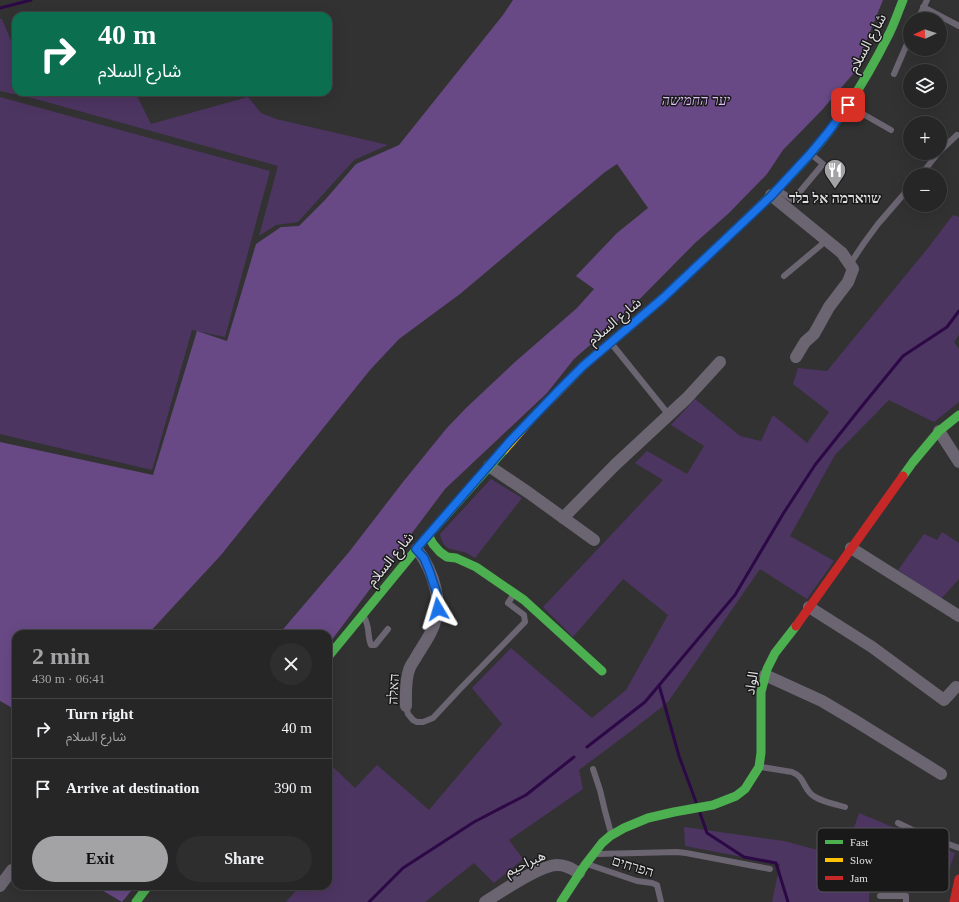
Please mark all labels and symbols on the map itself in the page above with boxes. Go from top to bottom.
street label: شارع السلام [846,11,892,77]
north arrow [903,12,947,56]
pin [831,88,865,122]
park label: יער החמישה [662,93,731,108]
restaurant icon: שווארמה אל בלד [822,157,848,190]
place label: שווארמה אל בלד [789,191,881,206]
street label: شارع السلام [585,295,646,350]
street label: شارع السلام [364,529,419,591]
position arrow [417,588,459,630]
street label: الواد [742,670,762,696]
street label: האלה [385,673,402,705]
legend [817,828,949,892]
text: Fast [850,836,868,848]
street label: هبراحيم [503,848,549,882]
street label: הפרחים [610,853,656,880]
text: Slow [850,854,873,866]
text: Jam [850,872,868,884]

